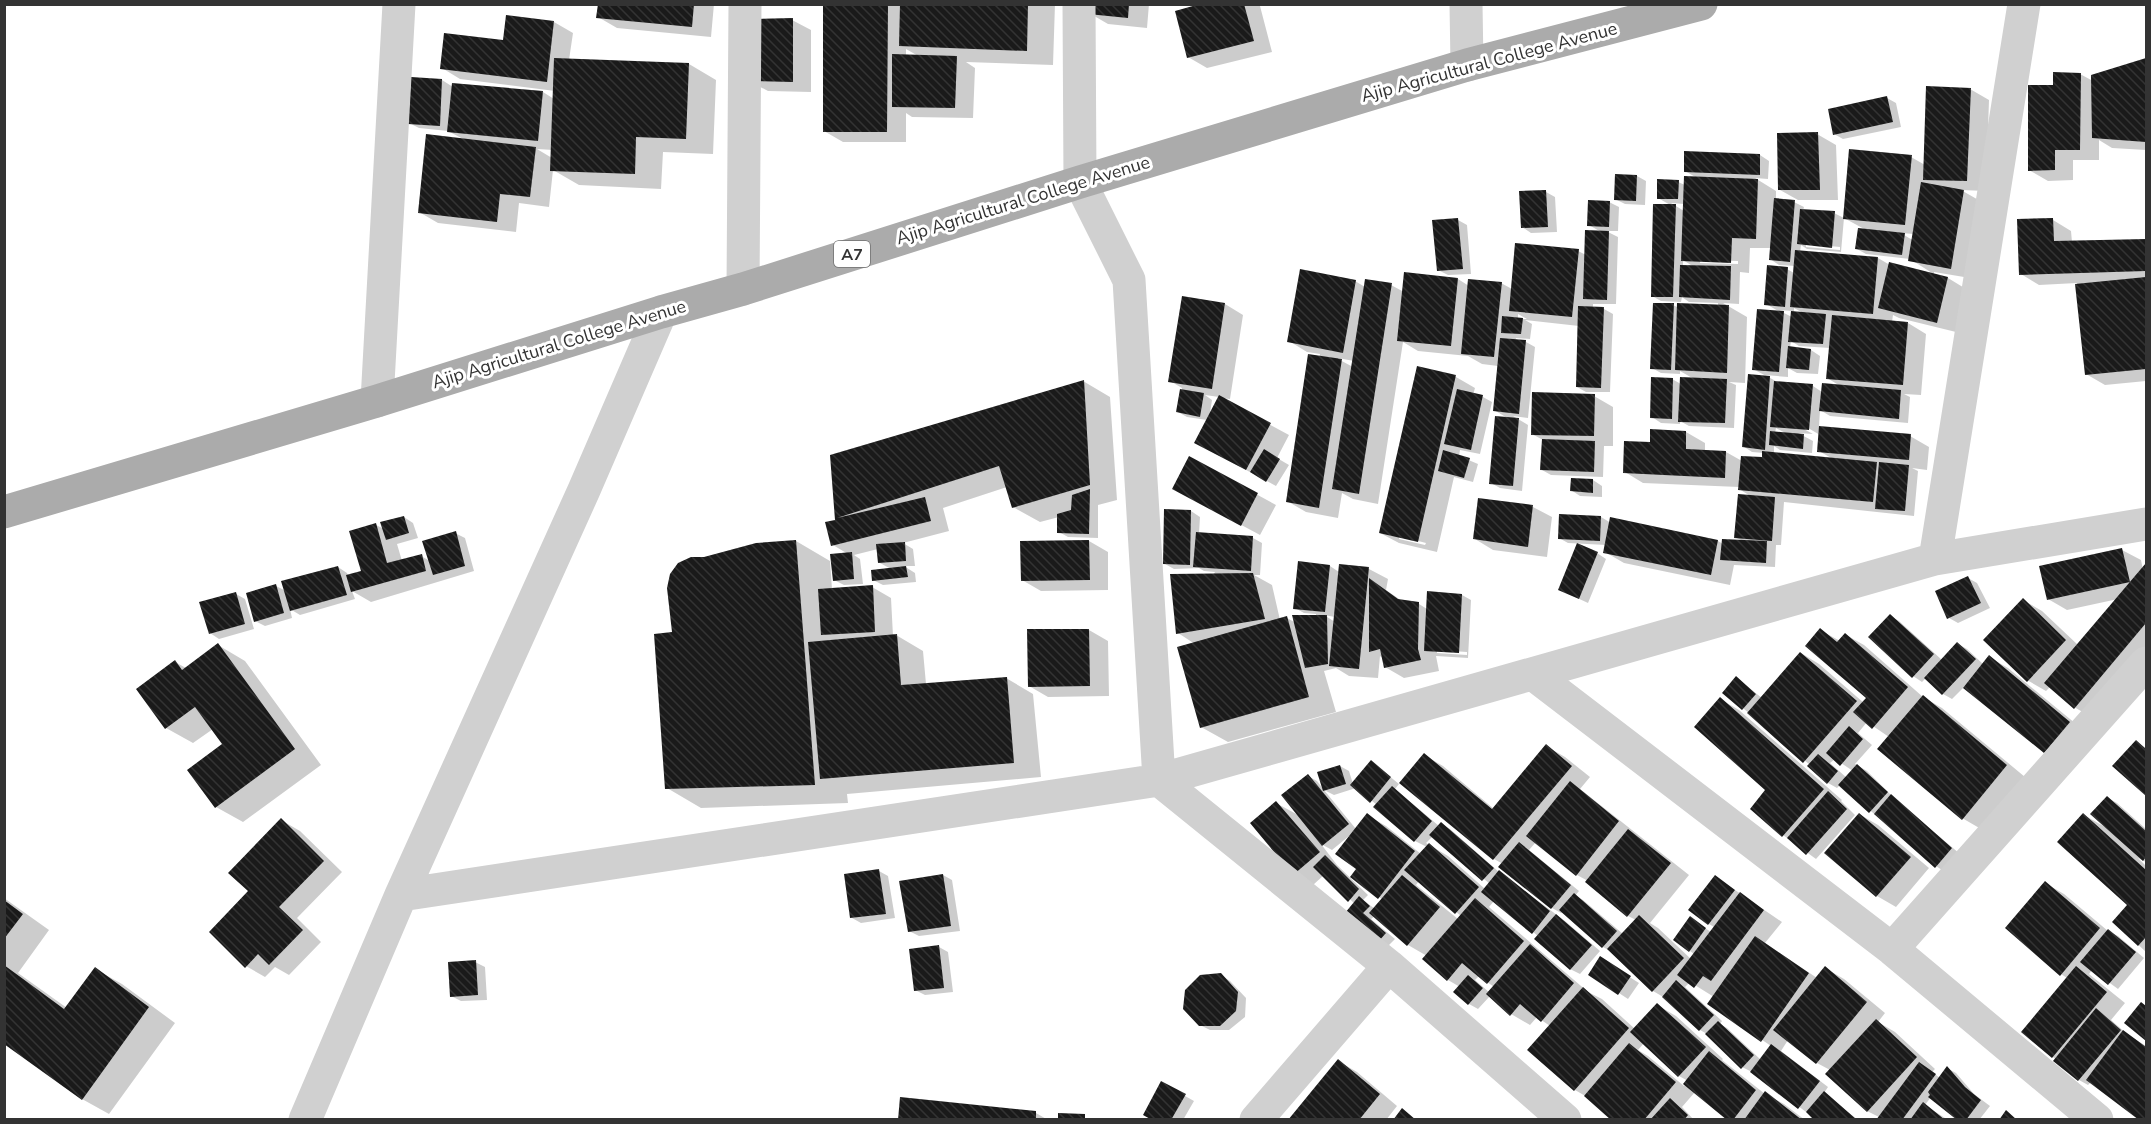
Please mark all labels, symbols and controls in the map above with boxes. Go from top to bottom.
street label: Ajip Agricultural College Avenue [1358,16,1620,108]
street label: Ajip Agricultural College Avenue [893,150,1153,250]
road number: A7 [834,241,870,267]
street label: Ajip Agricultural College Avenue [429,294,689,394]

